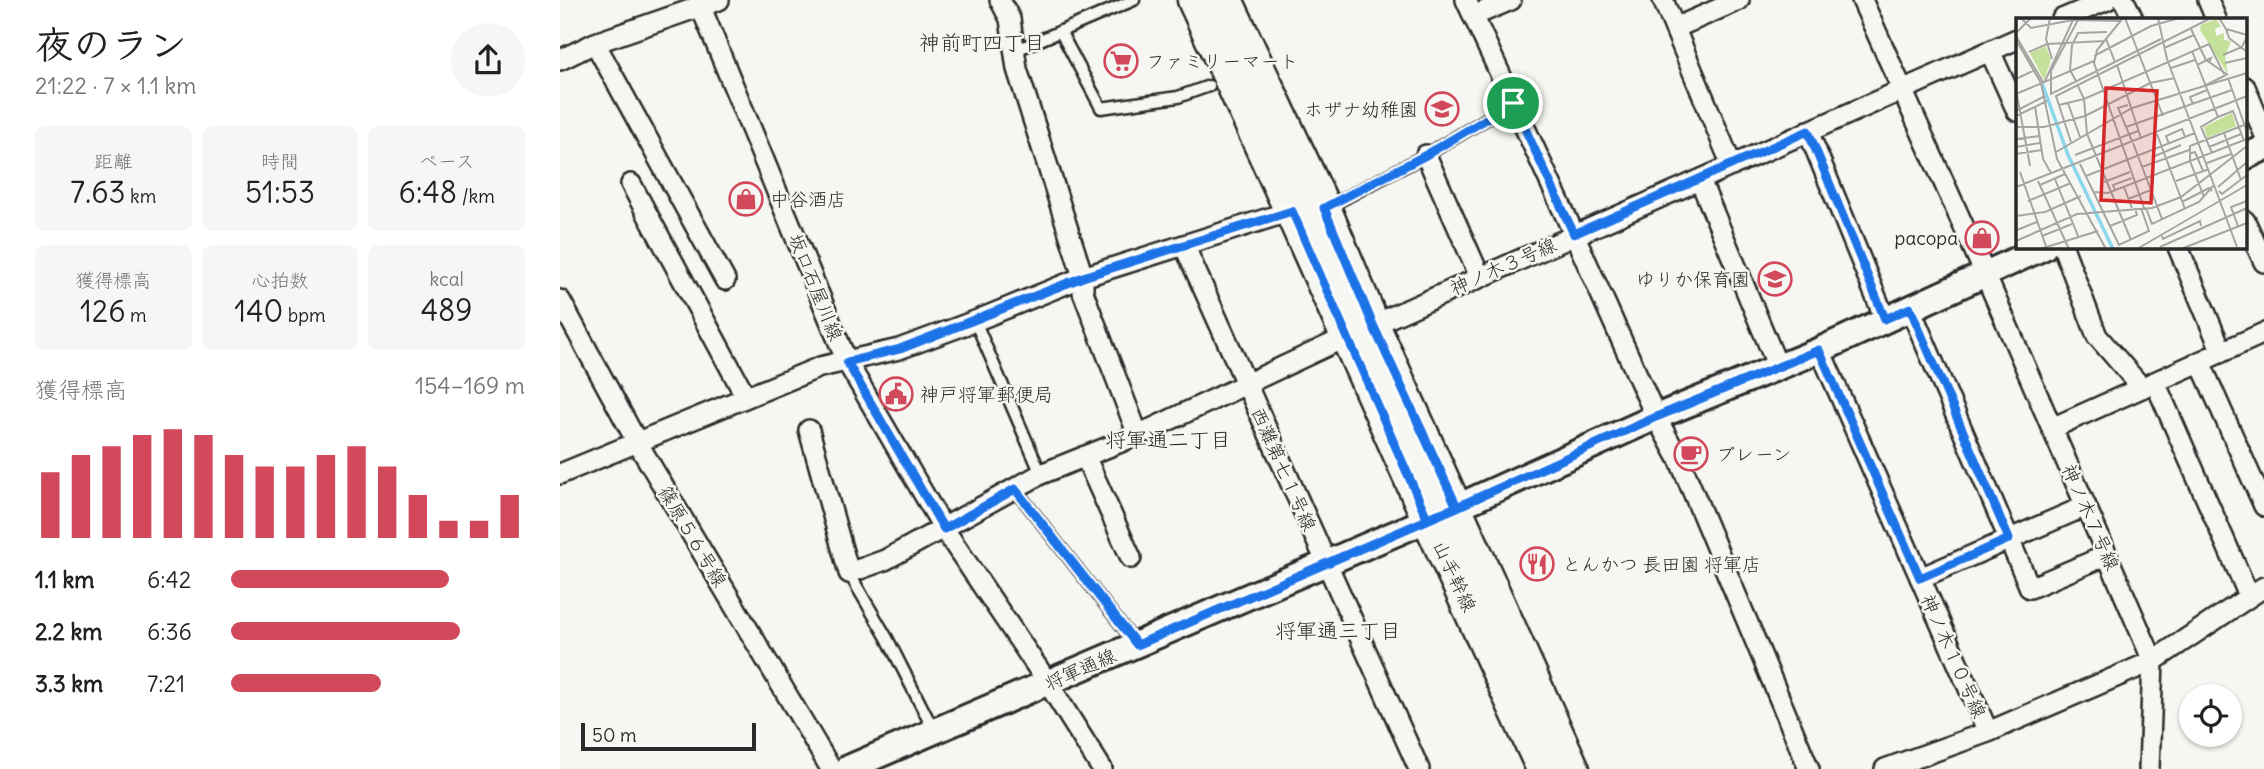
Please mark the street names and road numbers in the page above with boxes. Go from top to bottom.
street label: 坂口石屋川線 [784,230,848,344]
street label: 神ノ木３号線 [1446,232,1560,300]
street label: 西灘第七１号線 [1246,403,1322,535]
street label: 神ノ木７号線 [2057,460,2125,574]
street label: 篠原５６号線 [653,481,733,591]
street label: 山手幹線 [1428,536,1482,616]
street label: 神ノ木１０号線 [1916,590,1992,722]
street label: 将軍通線 [1040,643,1120,695]

